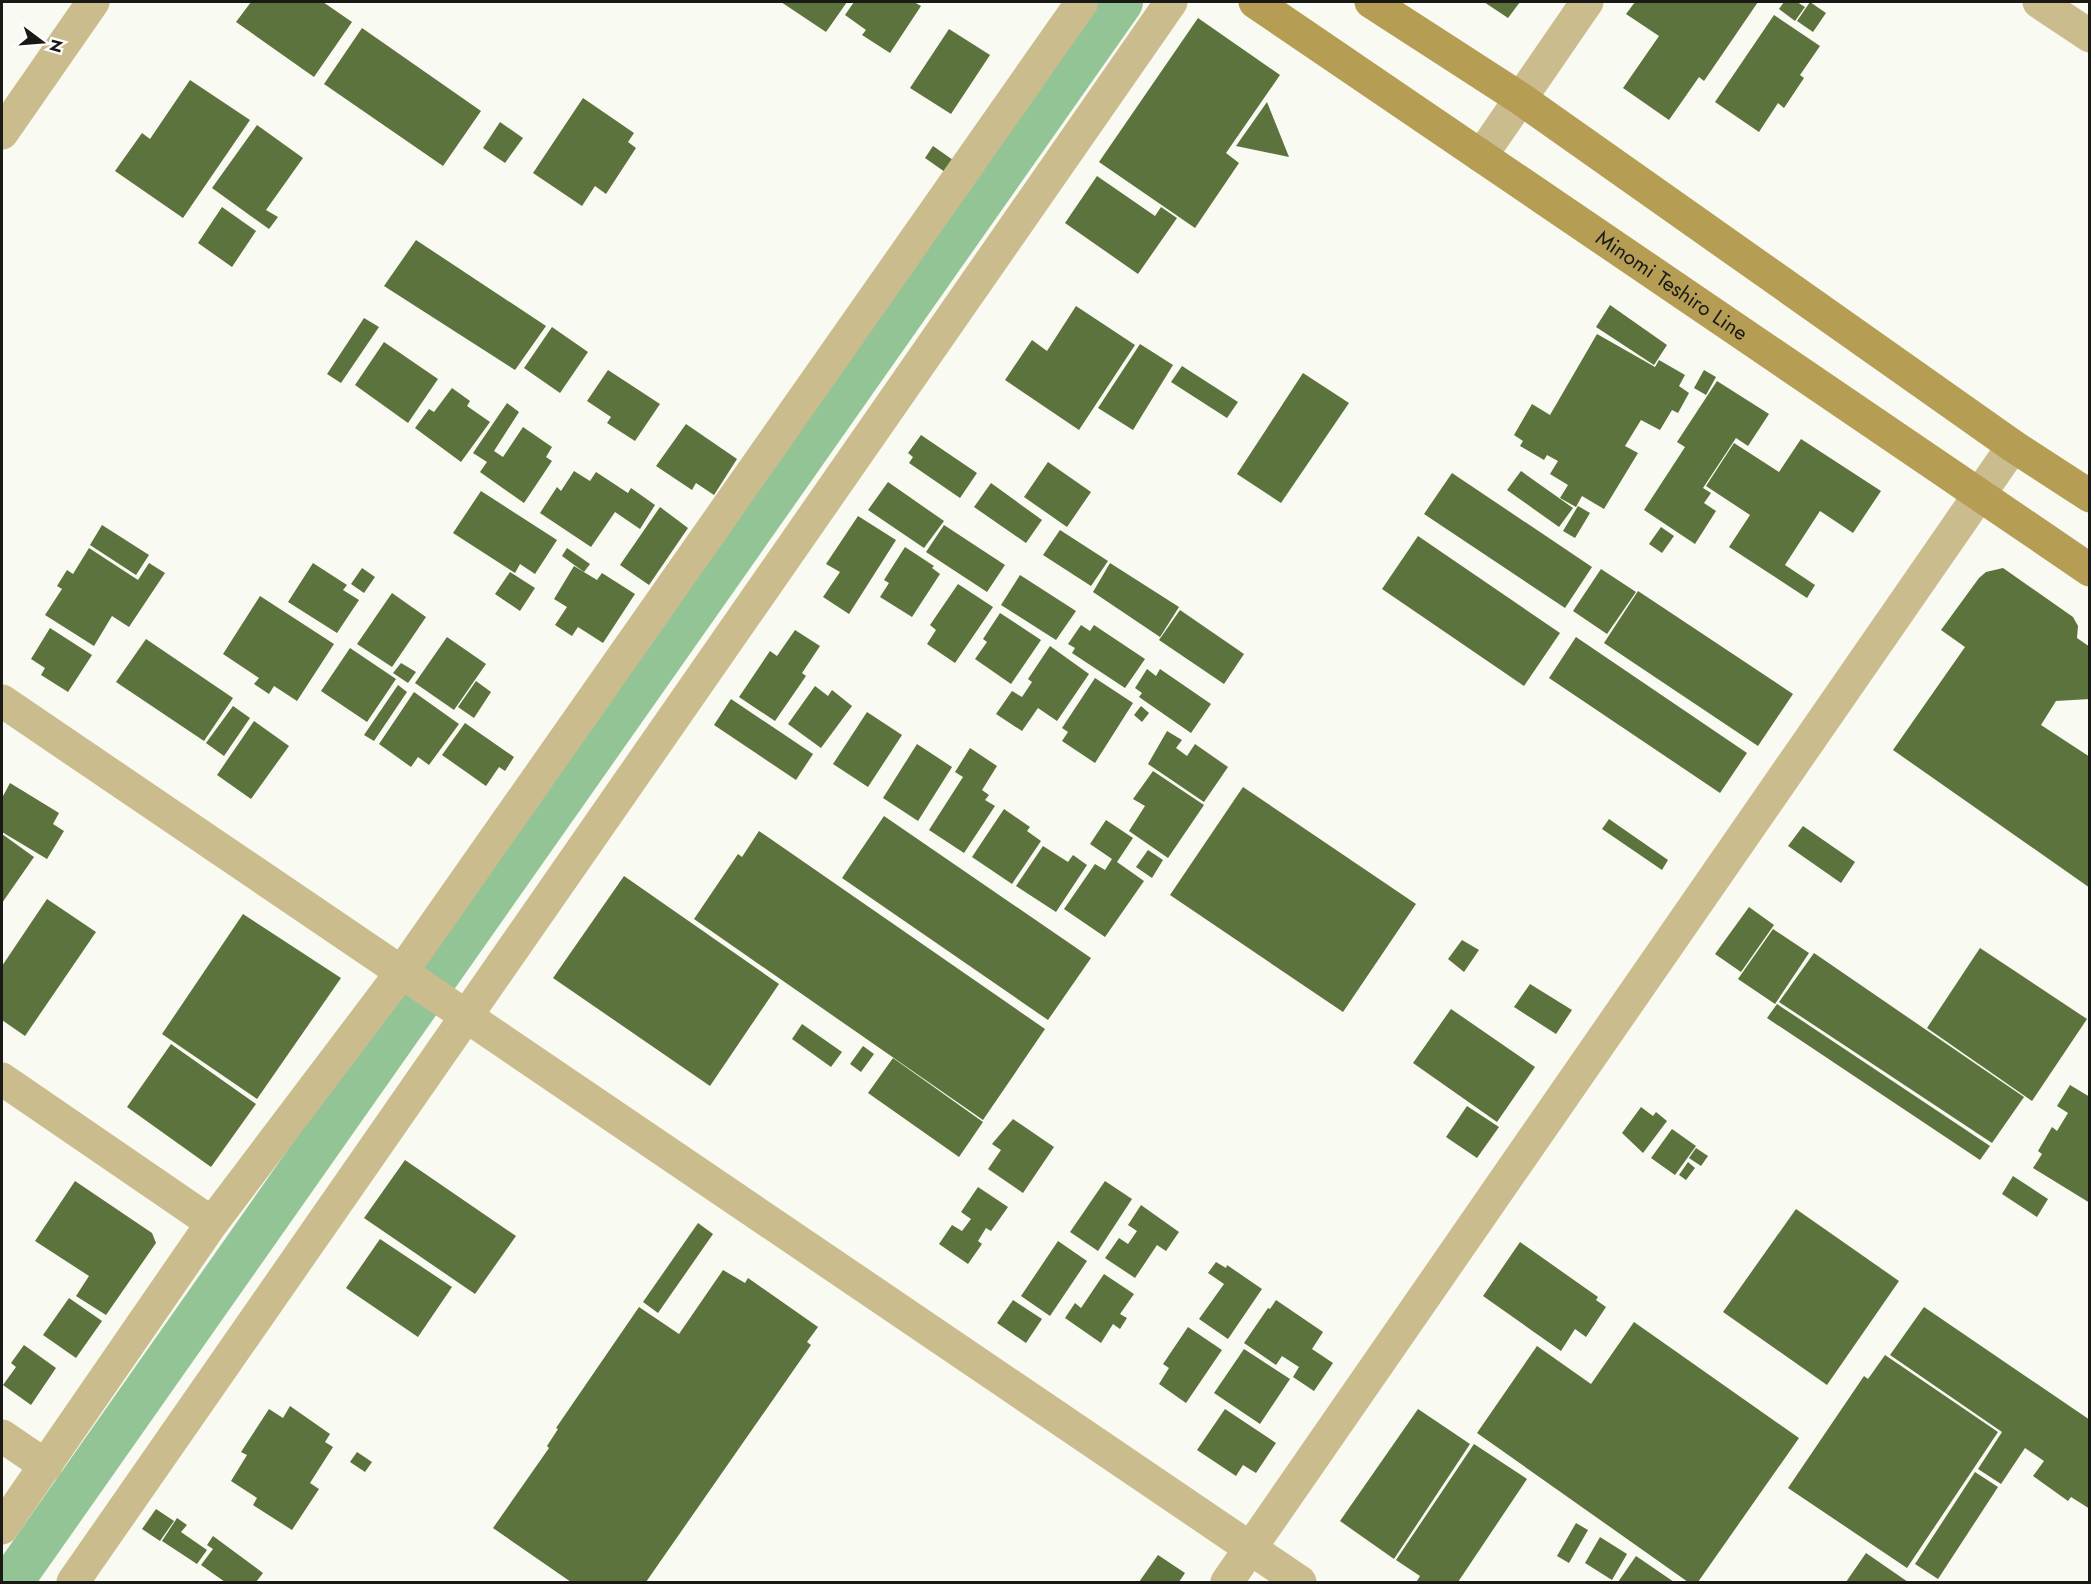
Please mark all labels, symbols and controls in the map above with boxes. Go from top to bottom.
north arrow [12,12,72,72]
text: N [43,37,69,55]
street label: Minomi Teshiro Line [1590,223,1754,348]

